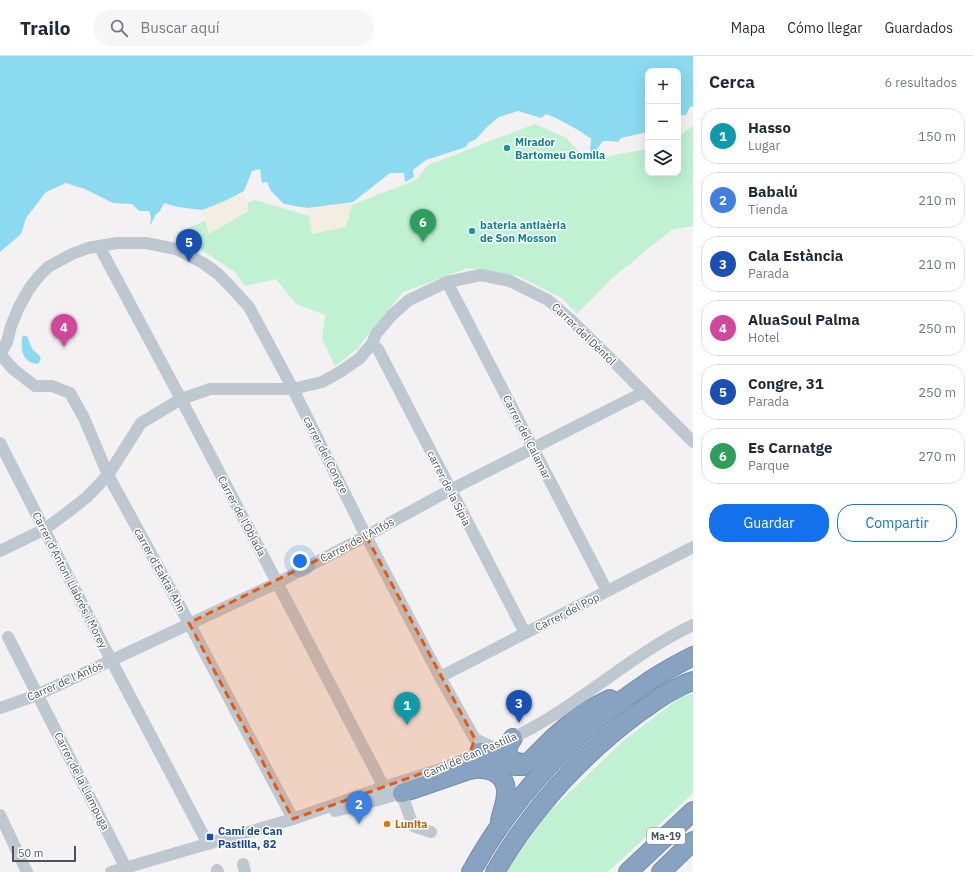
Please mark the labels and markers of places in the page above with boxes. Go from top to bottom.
place label: Mirador Bartomeu Gomila [515,135,605,162]
marker: Mirador Bartomeu Gomila [502,143,512,153]
pin: 6 [410,209,436,242]
place label: bateria antiaèria de Son Mosson [480,218,566,245]
marker: bateria antiaèria de Son Mosson [467,226,477,236]
pin: 5 [176,229,202,262]
pin: 4 [51,314,77,347]
pin: 3 [506,690,532,723]
pin: 1 [394,692,420,725]
pin: 2 [346,791,372,824]
place label: Lunita [395,817,428,831]
marker: Lunita [382,819,392,829]
place label: Camí de Can Pastilla, 82 [218,824,282,851]
marker: Camí de Can Pastilla, 82 [205,832,215,842]

